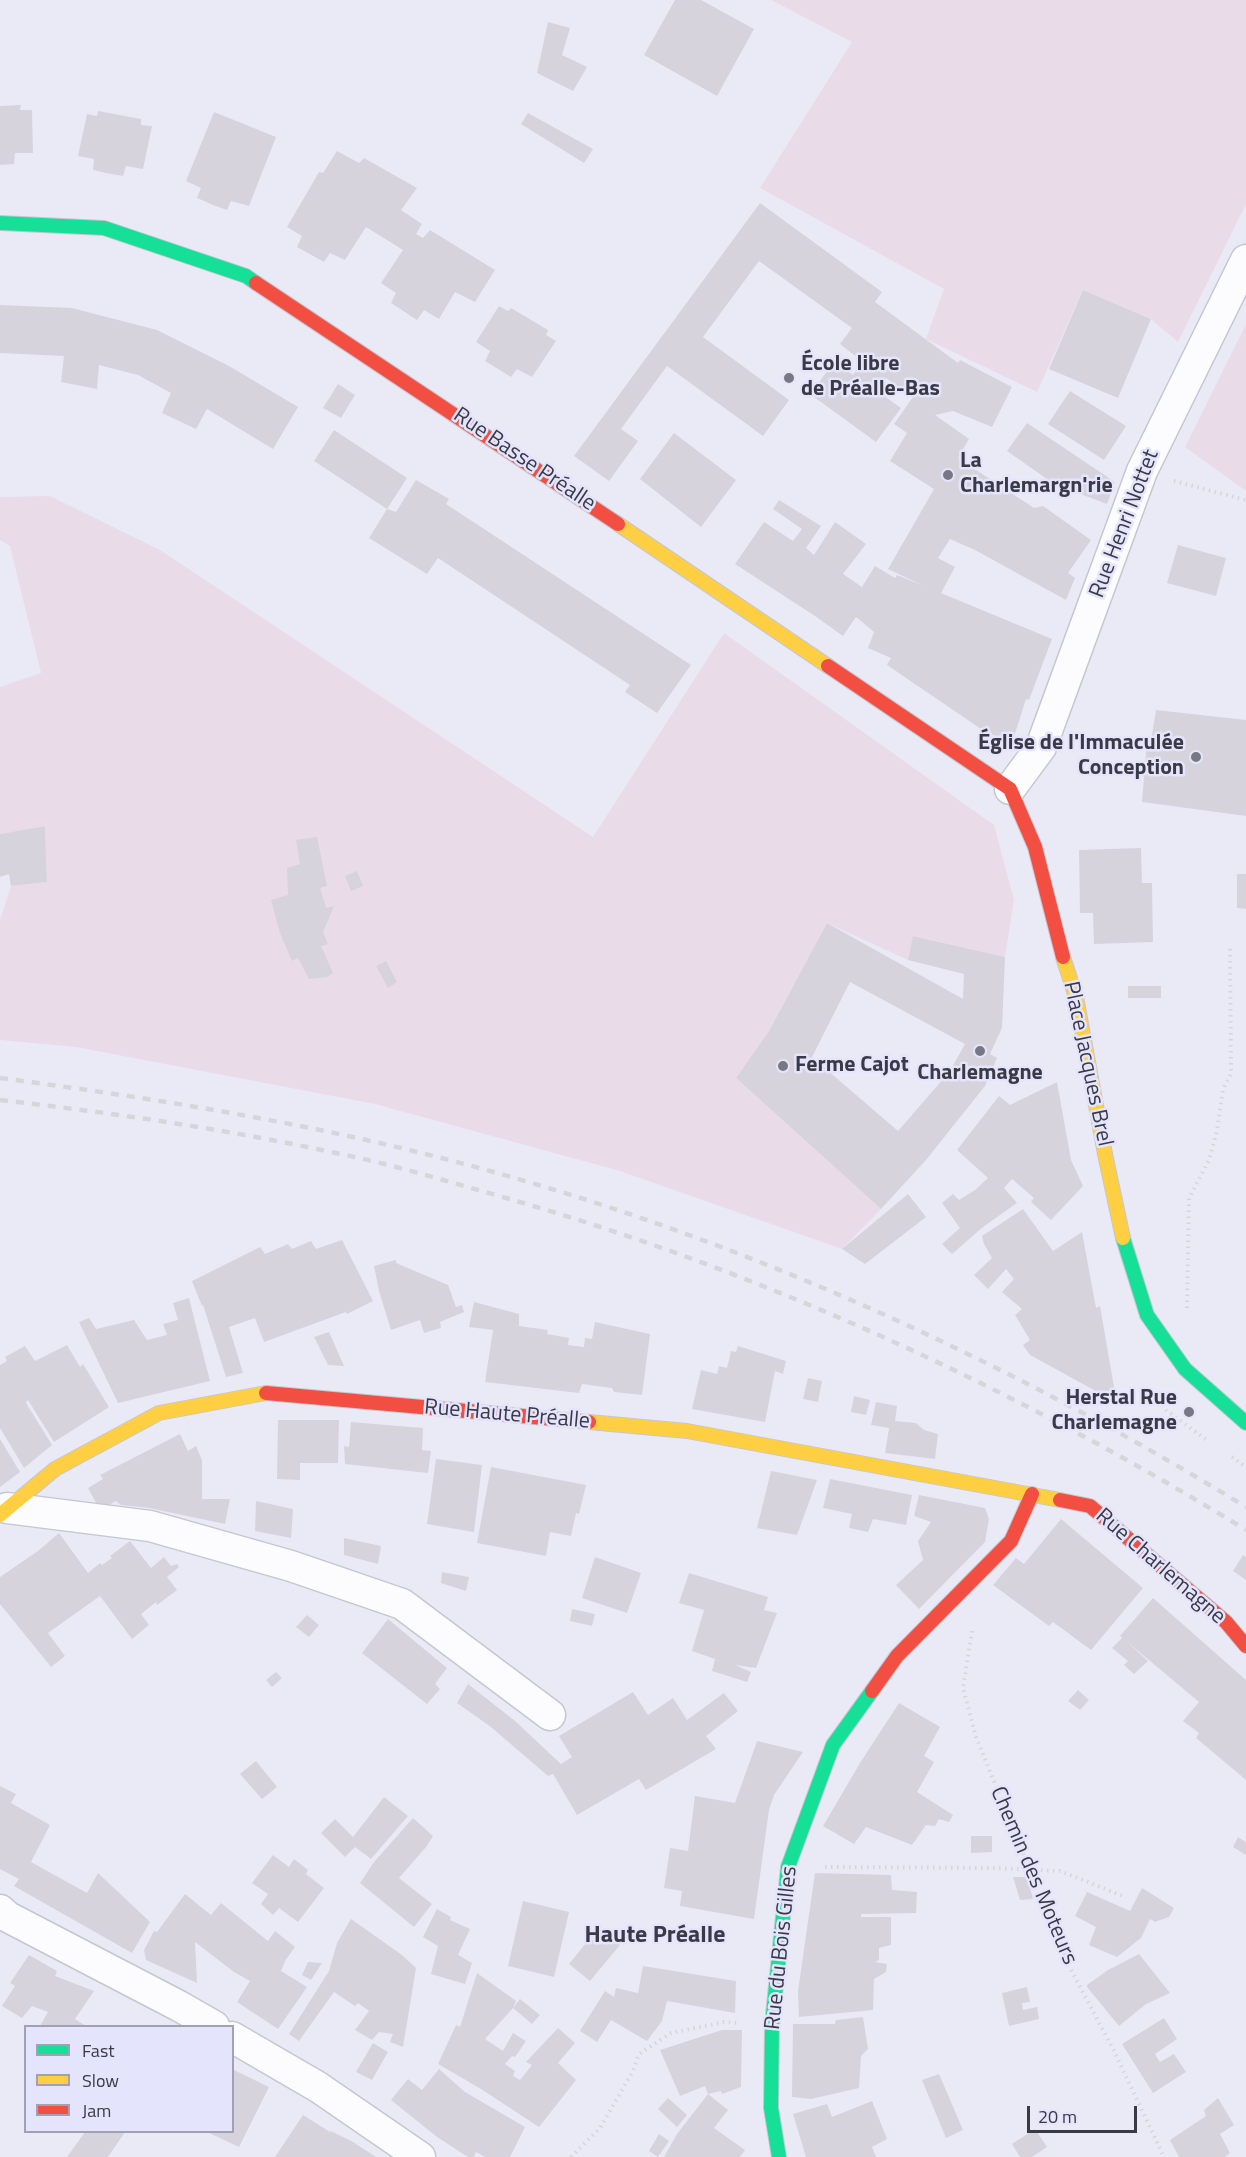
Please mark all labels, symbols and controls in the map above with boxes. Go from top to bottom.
place label: École libre de Préalle-Bas [801,352,940,404]
marker: École libre de Préalle-Bas [782,371,796,385]
street label: Rue Basse Préalle [448,403,600,517]
street label: Rue Henri Nottet [1085,446,1165,602]
place label: La Charlemargn'rie [960,449,1113,500]
marker: La Charlemargn'rie [941,468,955,482]
place label: Église de l'Immaculée Conception [978,731,1184,782]
marker: Église de l'Immaculée Conception [1189,750,1203,764]
street label: Place Jacques Brel [1057,979,1117,1149]
marker: Charlemagne [973,1044,987,1058]
place label: Ferme Cajot [795,1053,909,1079]
marker: Ferme Cajot [776,1059,790,1073]
place label: Charlemagne [917,1061,1043,1087]
place label: Herstal Rue Charlemagne [1051,1386,1177,1438]
street label: Rue Haute Préalle [423,1395,591,1435]
marker: Herstal Rue Charlemagne [1182,1405,1196,1419]
street label: Rue Charlemagne [1090,1503,1230,1631]
street label: Chemin des Moteurs [984,1783,1082,1969]
street label: Rue du Bois Gilles [760,1865,804,2031]
district label: Haute Préalle [585,1922,725,1950]
legend [24,2025,234,2133]
text: Fast [82,2037,115,2064]
text: Slow [82,2067,119,2094]
scale bar [1030,2094,1140,2132]
text: Jam [82,2097,111,2124]
text: 20 m [1038,2103,1077,2130]

